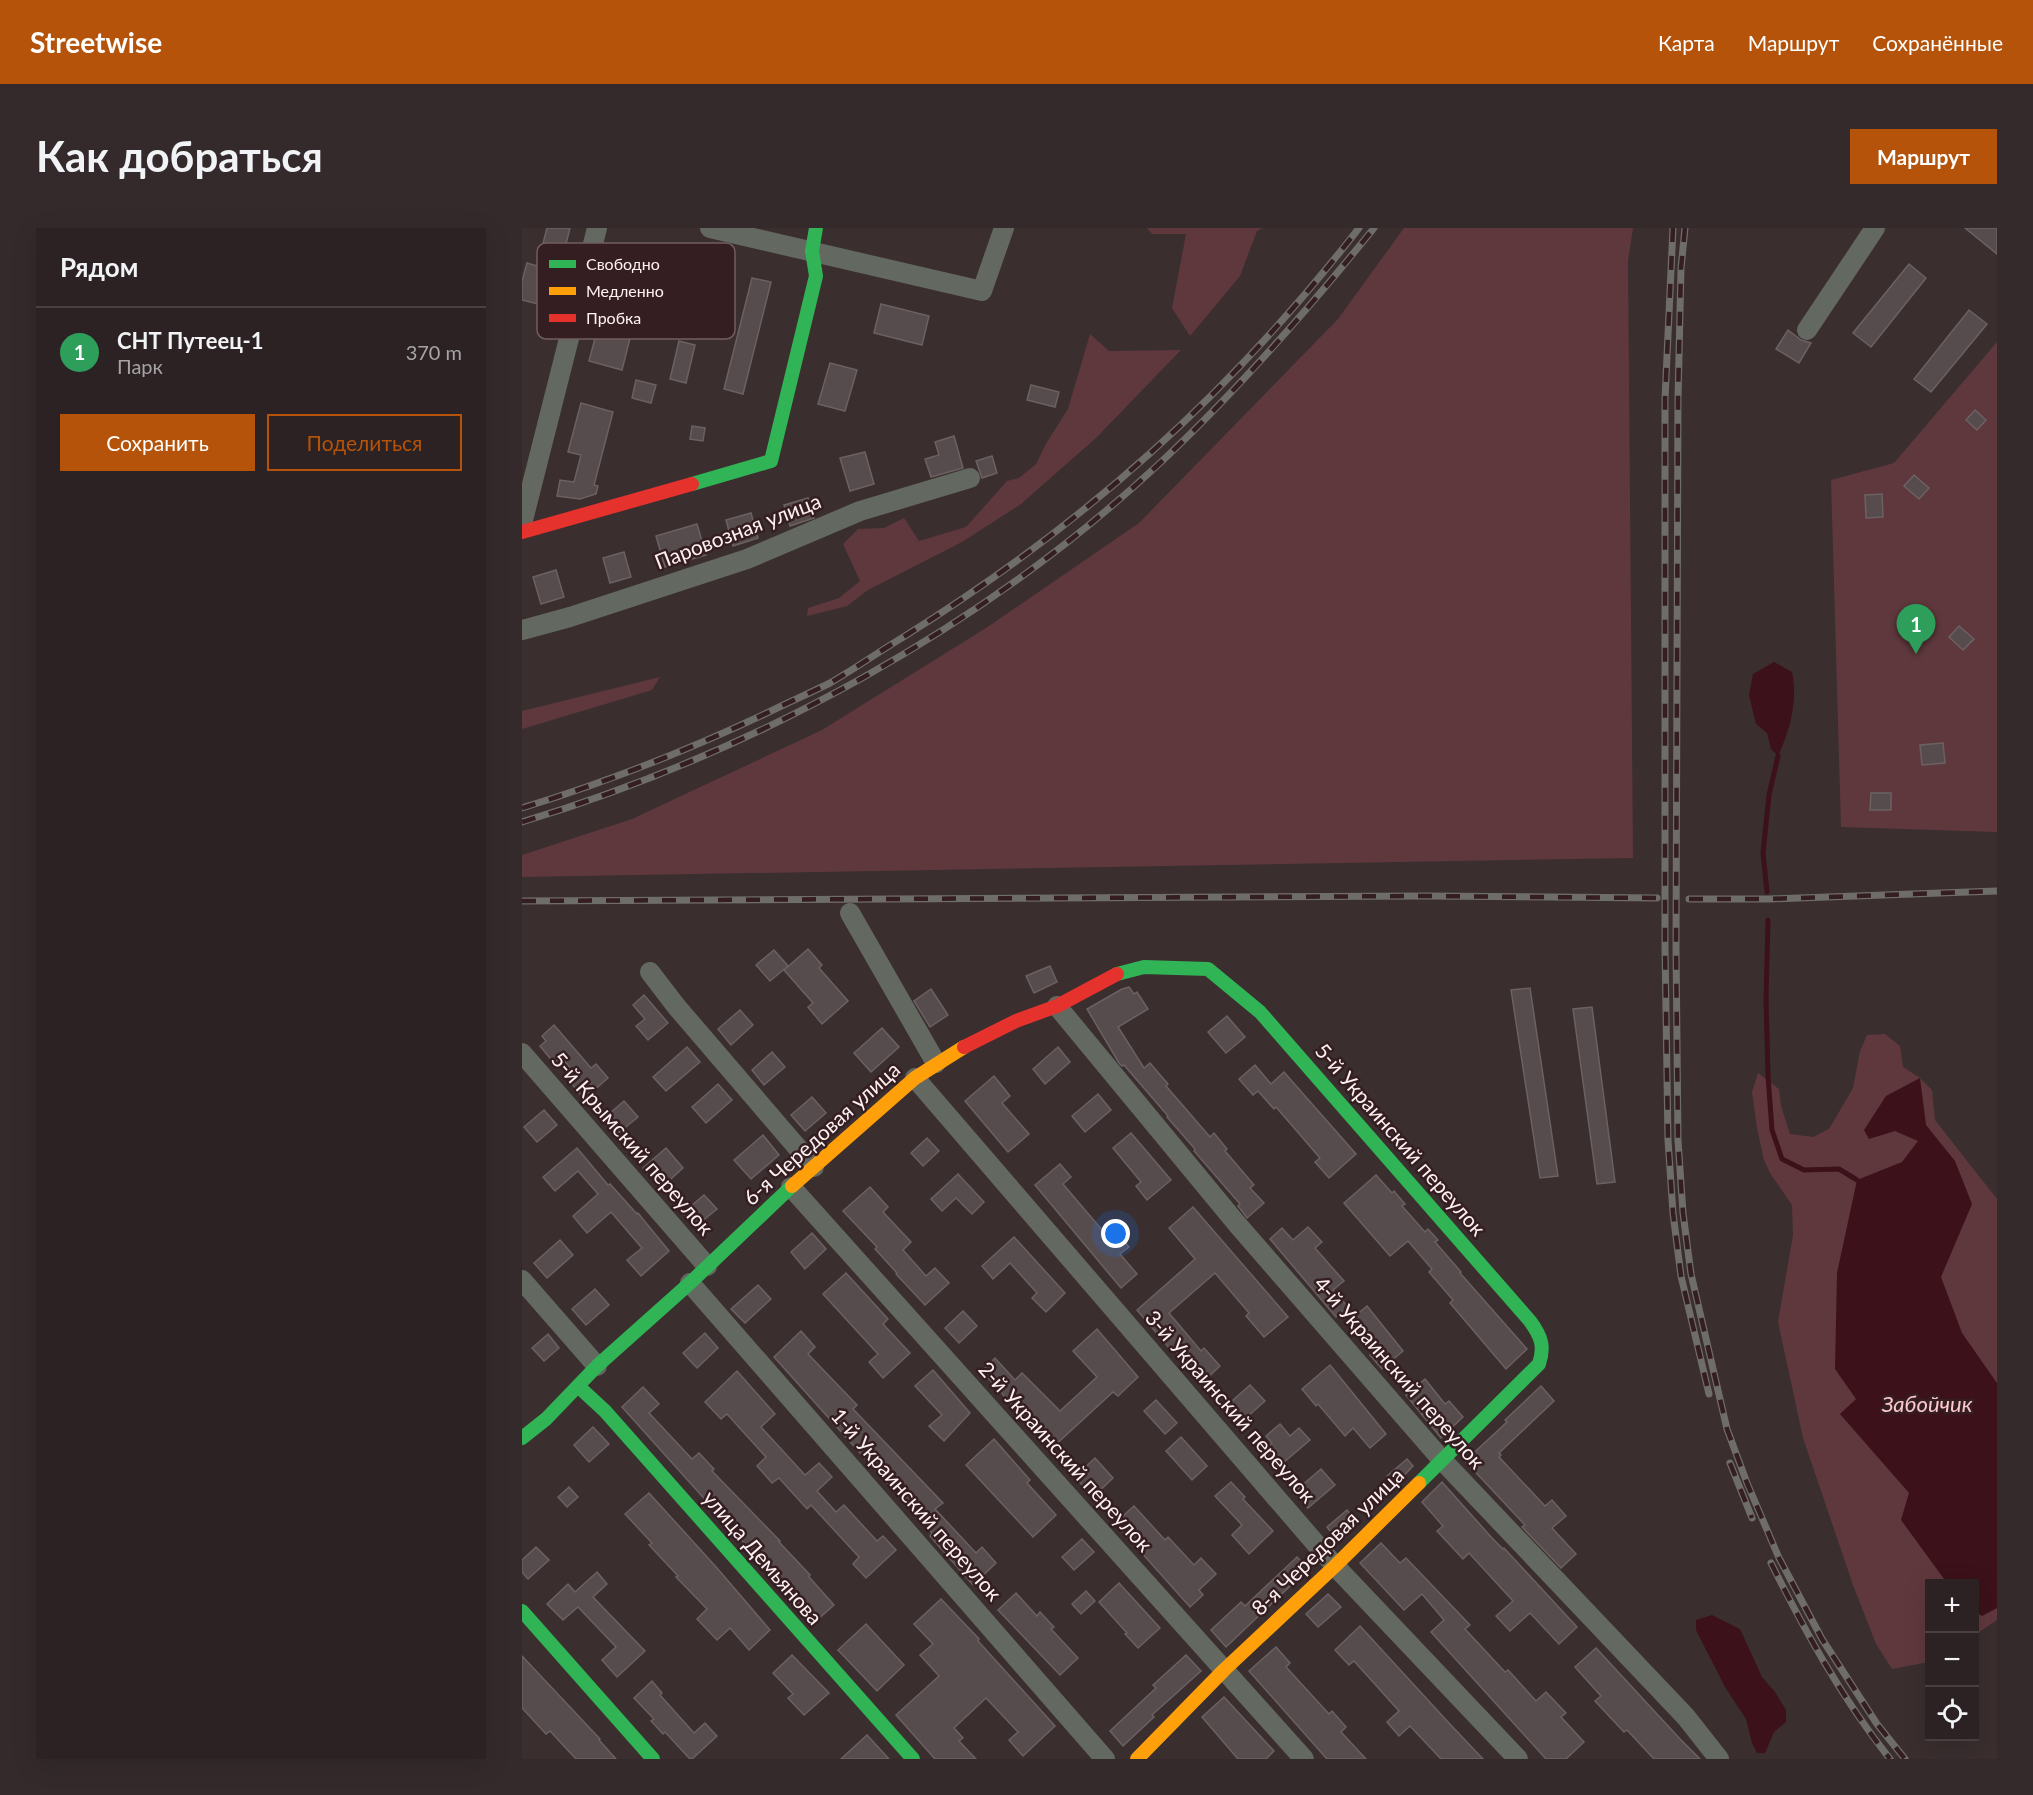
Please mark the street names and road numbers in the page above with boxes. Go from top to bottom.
street label: Паровозная улица [651,487,824,574]
street label: 5-й Украинский переулок [1311,1038,1492,1241]
street label: 5-й Крымский переулок [547,1047,719,1240]
street label: 6-я Чередовая улица [738,1056,904,1210]
street label: 4-й Украинский переулок [1310,1271,1491,1474]
street label: 3-й Украинский переулок [1141,1305,1322,1508]
street label: 2-й Украинский переулок [974,1356,1158,1556]
street label: 1-й Украинский переулок [827,1403,1008,1606]
street label: 8-я Чередовая улица [1246,1462,1408,1620]
street label: улица Демьянова [698,1485,828,1629]

